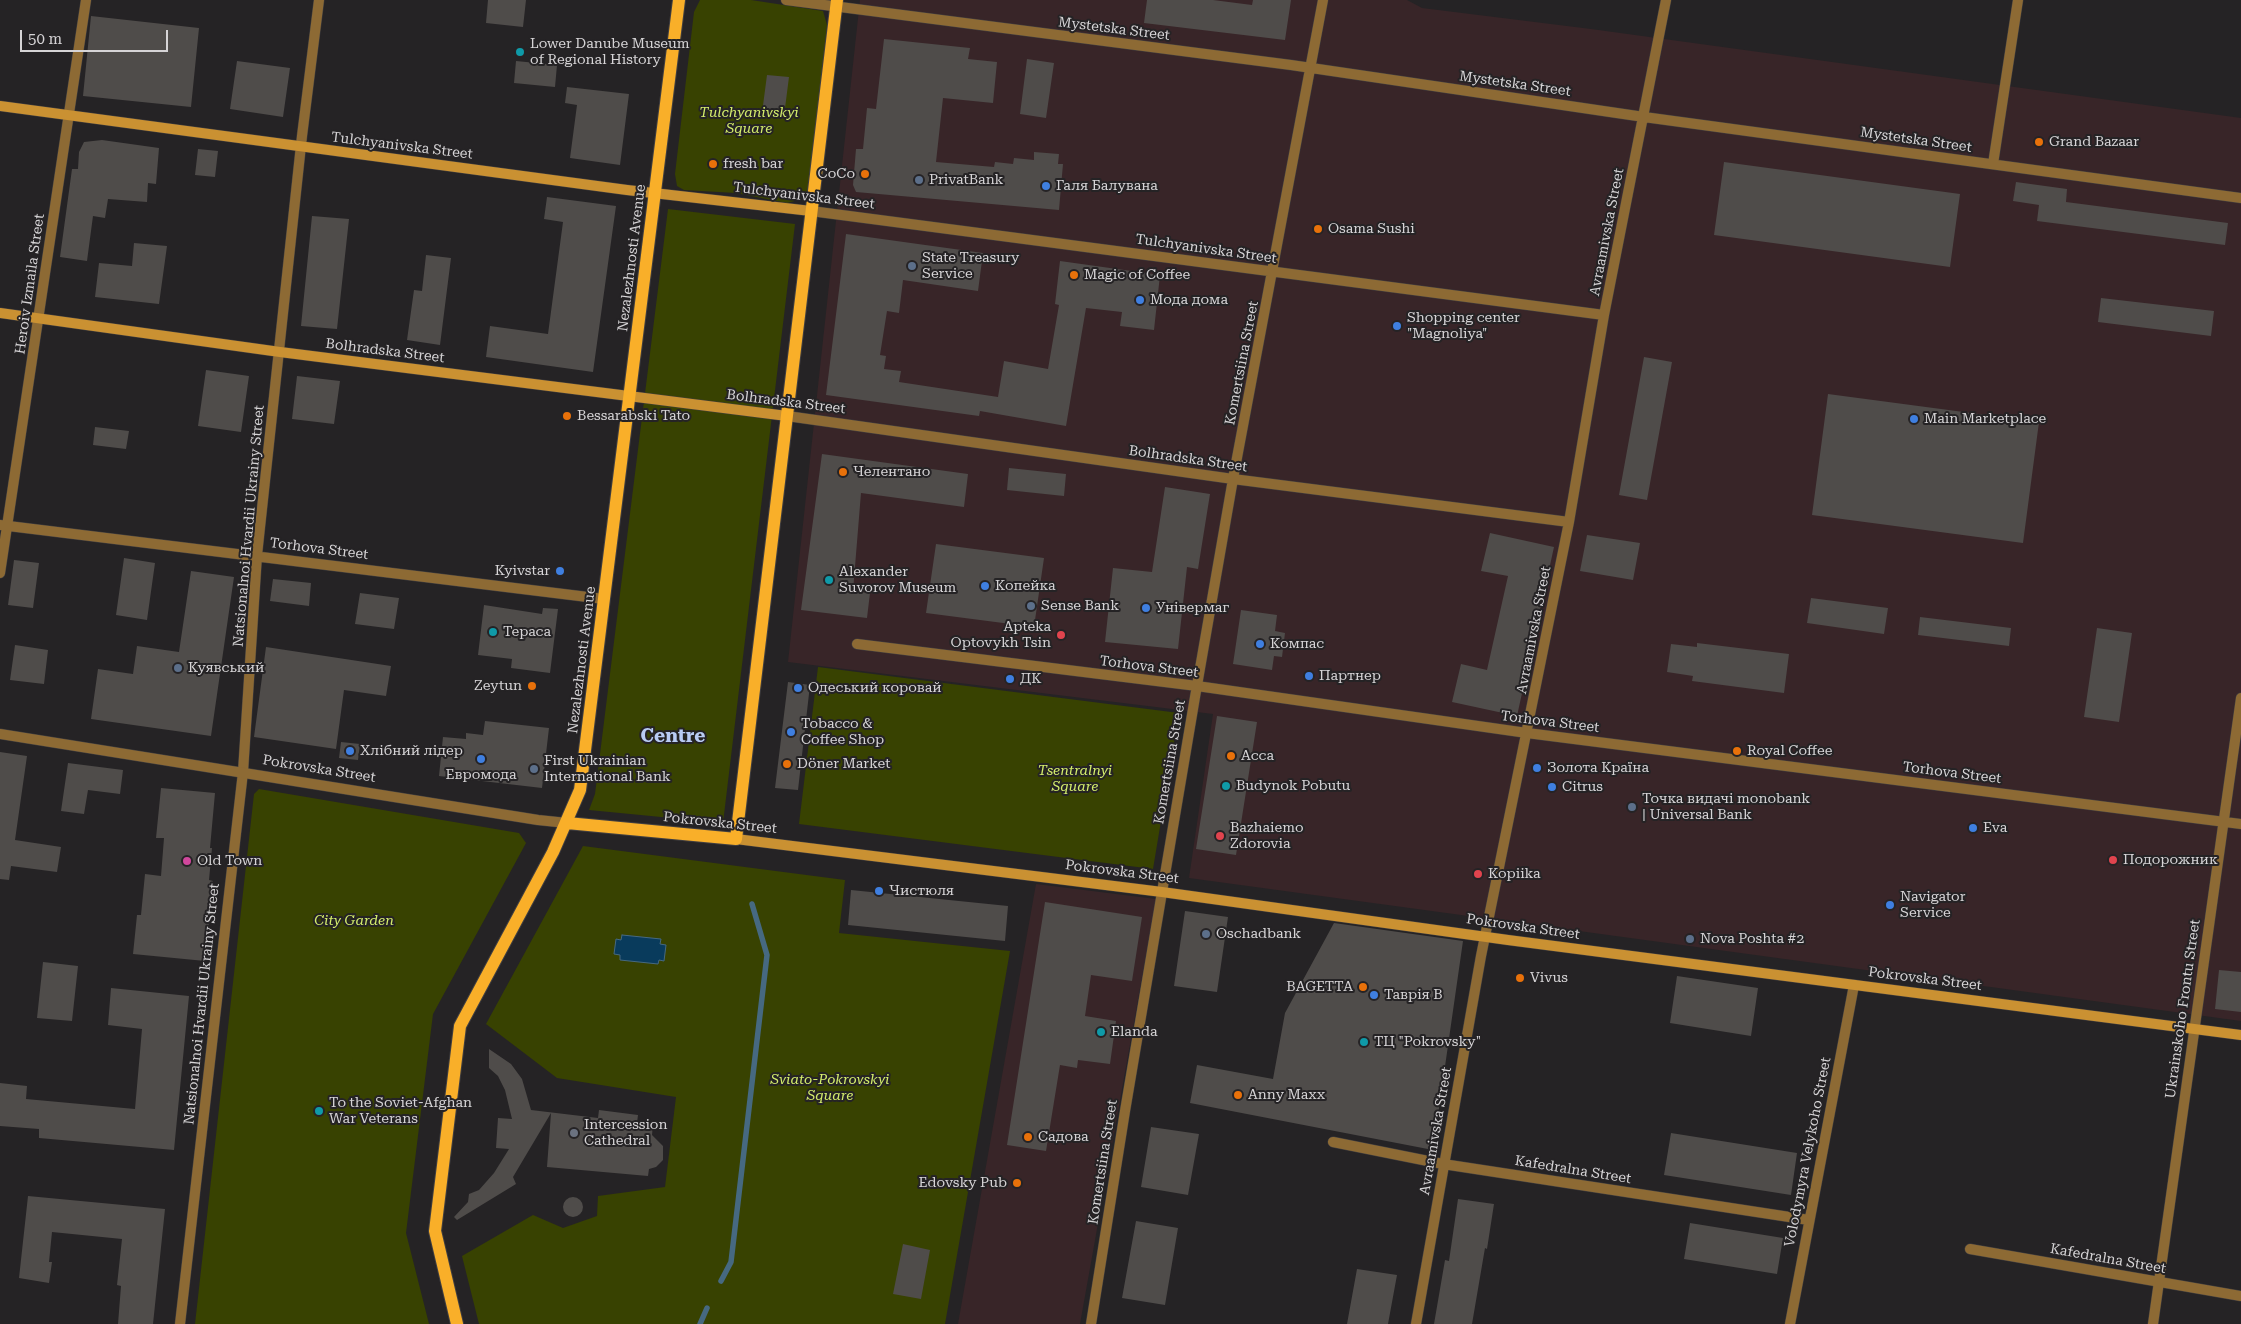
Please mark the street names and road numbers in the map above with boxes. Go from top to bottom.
street label: Mystetska Street [1057,14,1171,44]
street label: Mystetska Street [1458,68,1572,100]
street label: Mystetska Street [1859,124,1973,156]
street label: Tulchyanivska Street [330,129,474,163]
street label: Avraamivska Street [1586,167,1628,297]
street label: Tulchyanivska Street [732,179,876,213]
street label: Nezalezhnosti Avenue [615,183,649,333]
street label: Heroiv Izmaila Street [12,213,48,355]
street label: Tulchyanivska Street [1134,231,1278,267]
street label: Komertsiina Street [1222,300,1262,426]
street label: Bolhradska Street [325,335,445,367]
street label: Bolhradska Street [726,386,846,418]
street label: Natsionalnoi Hvardii Ukrainy Street [230,404,268,648]
street label: Bolhradska Street [1128,442,1248,476]
street label: Torhova Street [269,535,369,563]
street label: Avraamivska Street [1513,565,1555,695]
street label: Nezalezhnosti Avenue [565,585,599,735]
street label: Torhova Street [1099,653,1199,681]
street label: Komertsiina Street [1151,698,1189,826]
street label: Torhova Street [1500,708,1600,736]
street label: Pokrovska Street [261,752,377,786]
street label: Torhova Street [1902,759,2002,787]
street label: Pokrovska Street [662,809,778,837]
street label: Pokrovska Street [1064,857,1180,887]
street label: Natsionalnoi Hvardii Ukrainy Street [181,882,223,1126]
street label: Pokrovska Street [1465,911,1581,943]
street label: Ukrainskoho Frontu Street [2162,918,2204,1100]
street label: Pokrovska Street [1867,964,1983,994]
street label: Volodymyra Velykoho Street [1781,1056,1835,1248]
street label: Avraamivska Street [1416,1066,1456,1196]
street label: Komertsiina Street [1085,1098,1121,1226]
street label: Kafedralna Street [1514,1153,1632,1187]
street label: Kafedralna Street [2049,1241,2167,1277]

